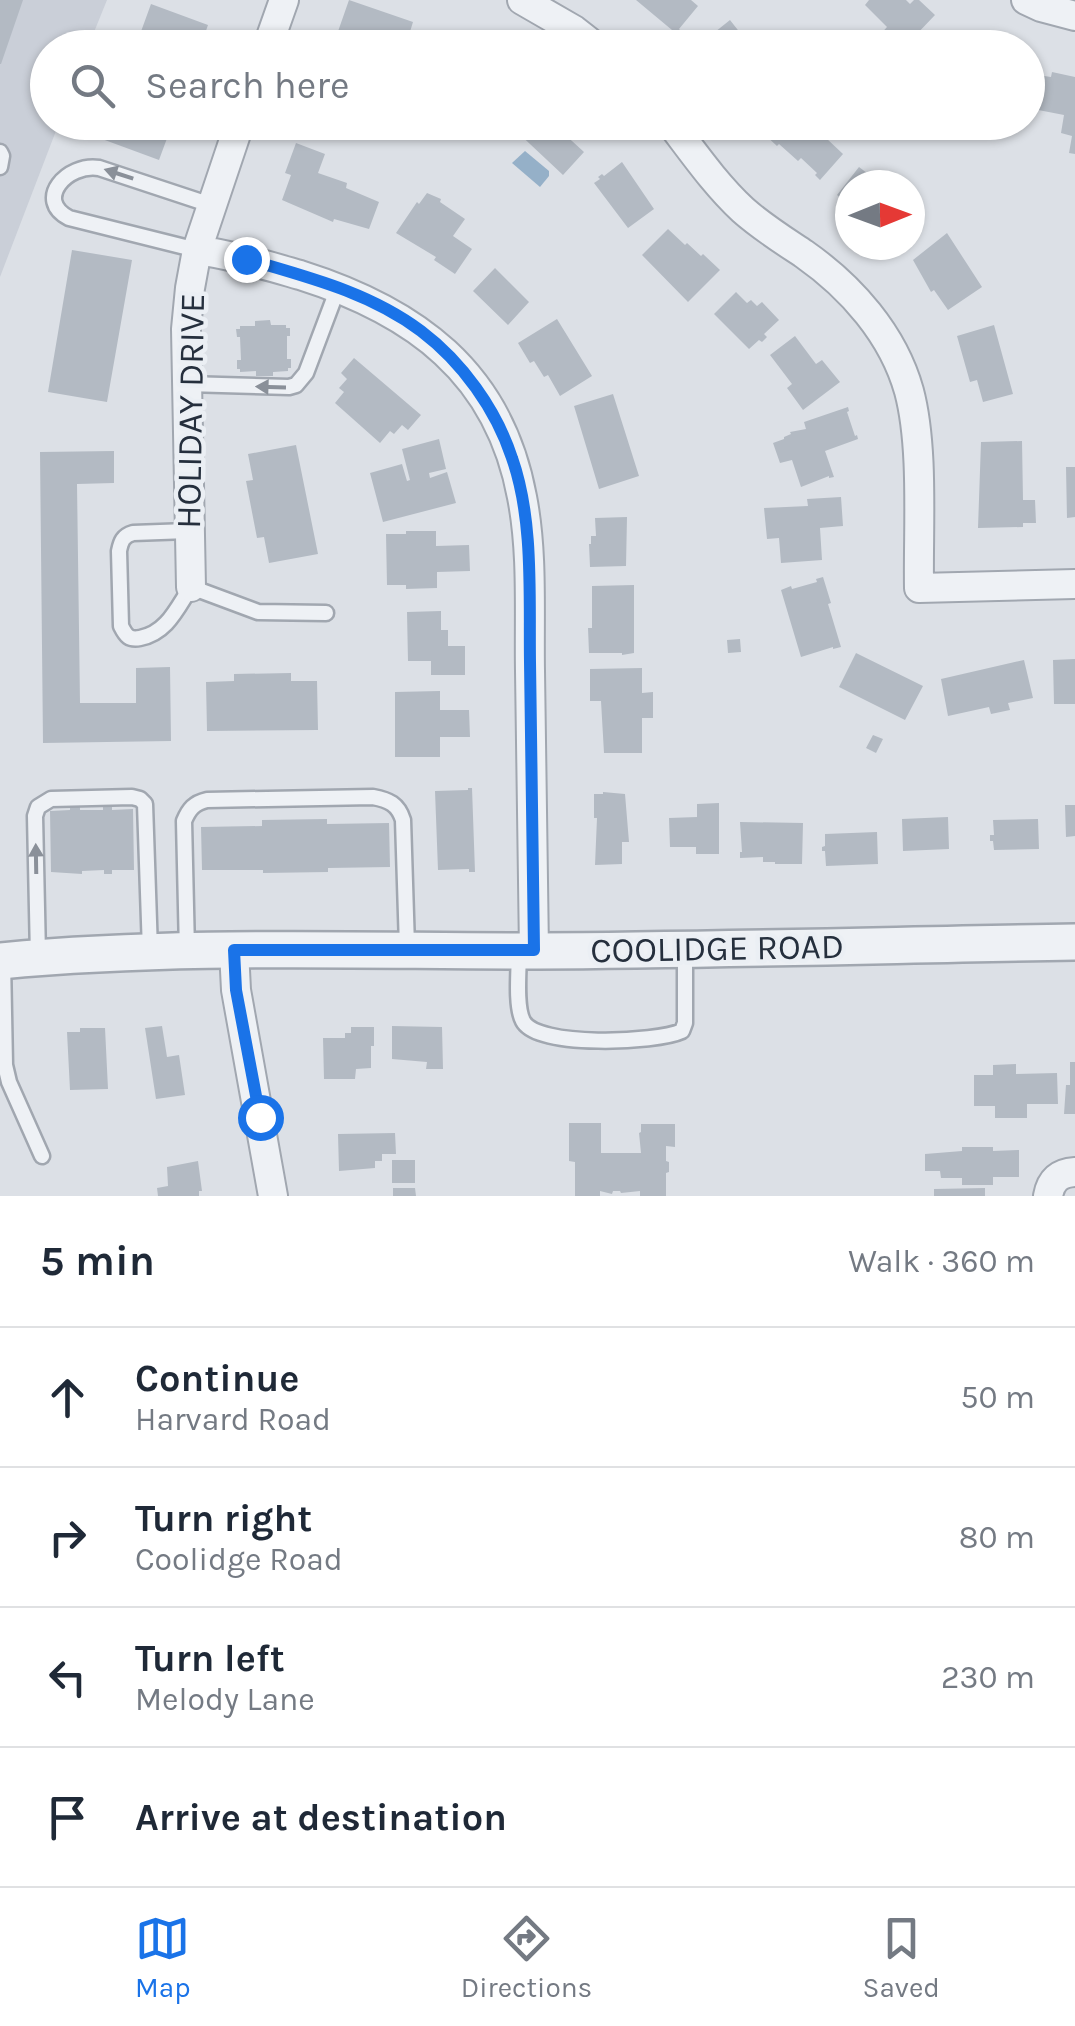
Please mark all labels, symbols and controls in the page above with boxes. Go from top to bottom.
search box [30,30,1045,140]
icon: search [65,58,120,113]
text: Search here [145,63,349,108]
one-way arrow [103,166,133,181]
north arrow [835,170,925,260]
route end [224,237,270,283]
street label: HOLIDAY DRIVE [168,293,213,529]
one-way arrow [255,378,287,394]
one-way arrow [28,843,44,875]
street label: COOLIDGE ROAD [590,926,844,971]
route start [238,1095,284,1141]
text: 5 min [40,1236,155,1286]
text: Walk · 360 m [848,1243,1035,1280]
text: Continue [135,1356,299,1401]
icon: ahead [40,1370,95,1425]
text: 50 m [960,1379,1035,1416]
text: Harvard Road [135,1401,331,1438]
text: Turn right [135,1496,312,1541]
icon: right [40,1510,95,1565]
text: 80 m [959,1519,1035,1556]
text: Coolidge Road [135,1541,343,1578]
text: Turn left [135,1636,285,1681]
icon: left [40,1650,95,1705]
text: 230 m [941,1659,1035,1696]
text: Melody Lane [135,1681,315,1718]
icon: arrive [40,1790,95,1845]
text: Arrive at destination [135,1795,507,1840]
tab: Map [135,1911,191,2004]
tab: Directions [461,1911,592,2004]
tab: Saved [862,1911,940,2004]

